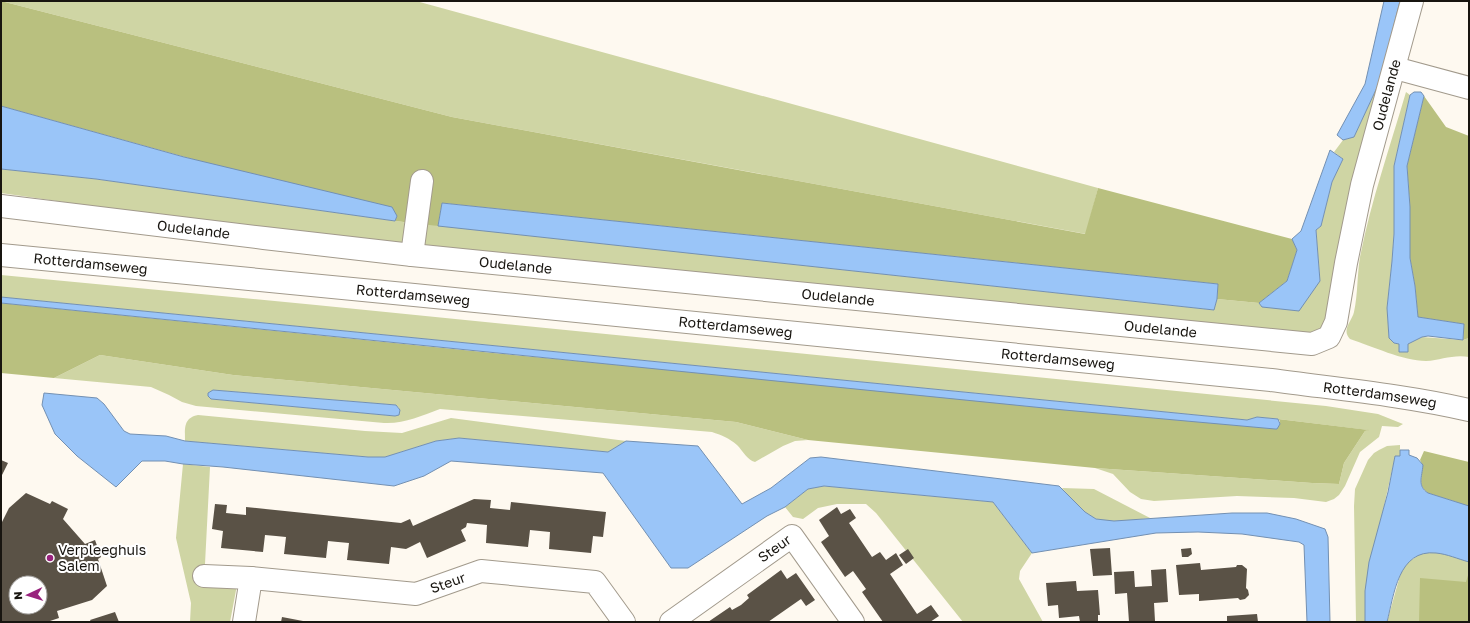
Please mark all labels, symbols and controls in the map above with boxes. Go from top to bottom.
street label: Oudelande [1368,57,1404,132]
street label: Oudelande [156,216,231,242]
street label: Rotterdamseweg [33,249,148,277]
street label: Oudelande [478,253,553,277]
street label: Rotterdamseweg [355,280,471,309]
street label: Oudelande [801,285,875,309]
street label: Rotterdamseweg [678,312,793,340]
street label: Oudelande [1123,316,1198,341]
street label: Rotterdamseweg [1000,344,1116,372]
street label: Rotterdamseweg [1322,378,1438,411]
street label: Steur [754,530,794,565]
place label: Verpleeghuis Salem [58,541,146,574]
marker: Verpleeghuis Salem [45,553,55,563]
street label: Steur [428,568,468,596]
north arrow [8,575,48,615]
text: N [11,591,24,600]

